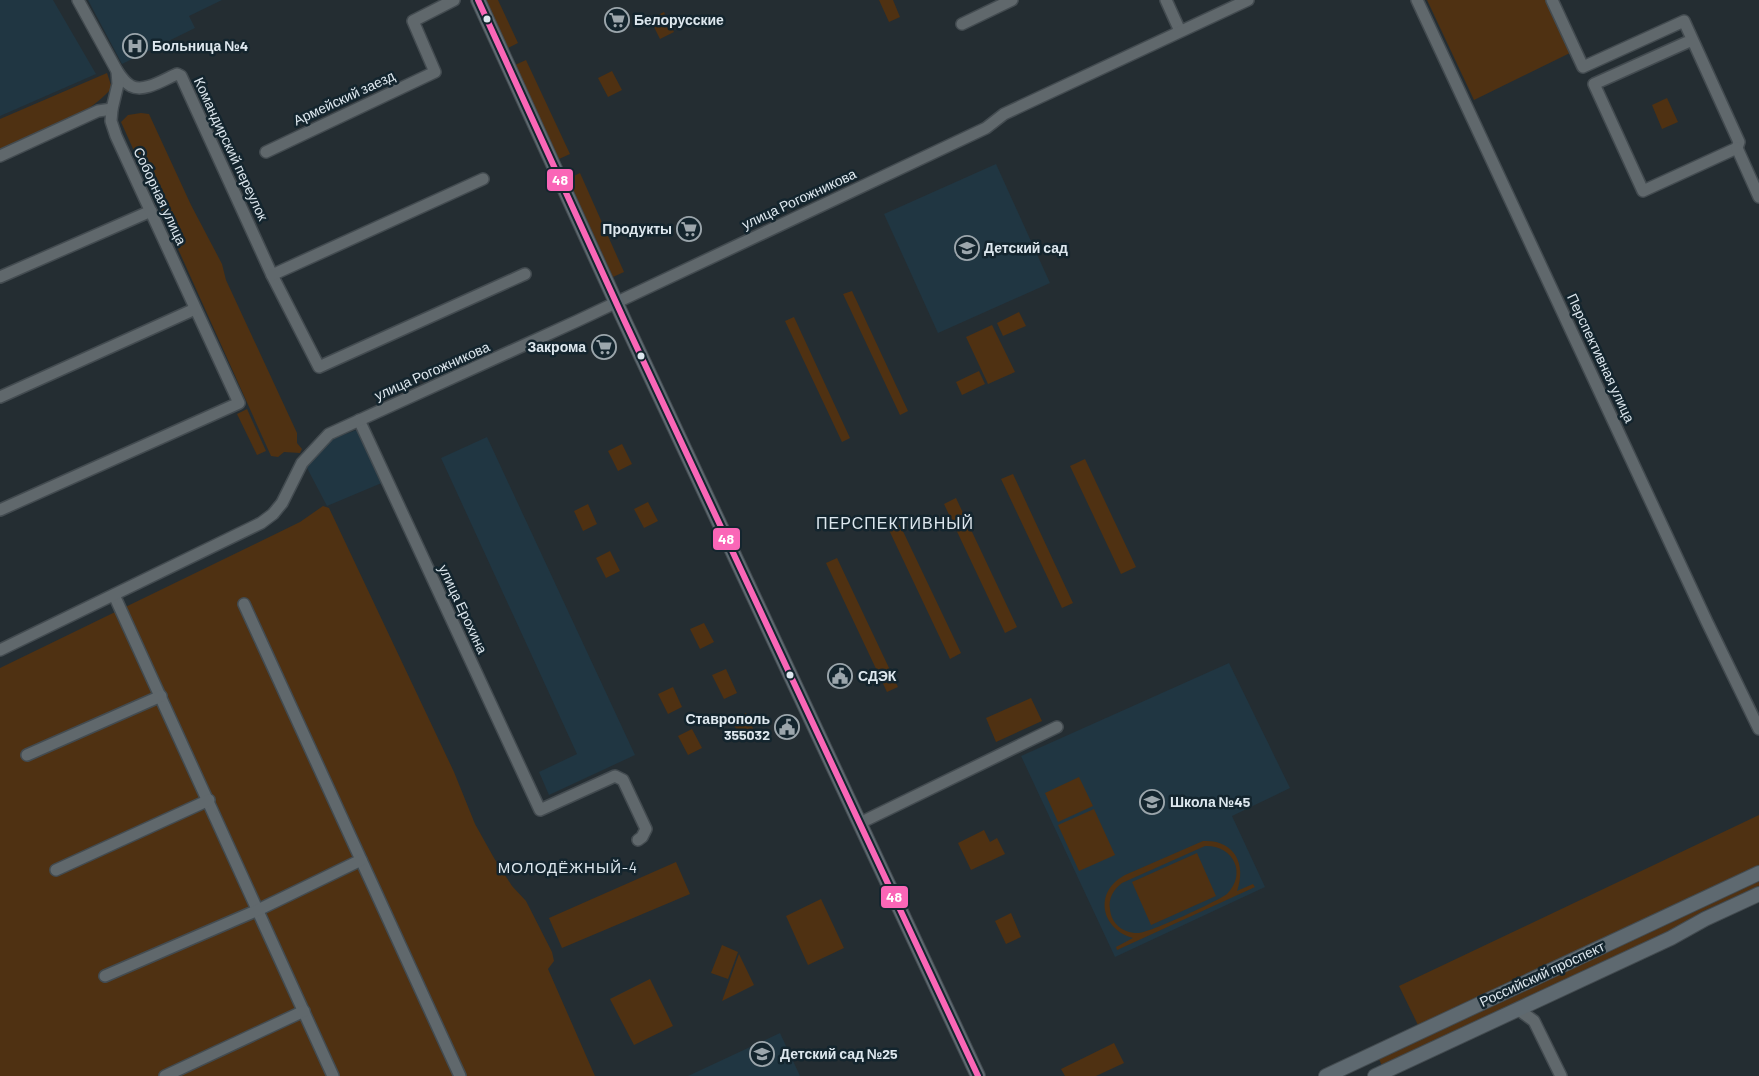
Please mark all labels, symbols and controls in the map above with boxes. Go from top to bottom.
supermarket icon: Белорусские [604,7,630,33]
place label: Белорусские [634,11,724,28]
unlabelled marker [482,14,492,24]
hospital icon: Больница №4 [122,33,148,59]
place label: Больница №4 [152,37,248,54]
street label: Армейский заезд [290,67,397,128]
street label: Командирский переулок [191,74,273,224]
street label: Соборная улица [130,144,191,248]
street label: улица Рогожникова [739,164,859,233]
line badge: 48 [546,168,574,192]
text: 48 [552,171,568,188]
supermarket icon: Продукты [676,216,702,242]
place label: Продукты [602,220,672,237]
school or university icon: Детский сад [954,235,980,261]
place label: Детский сад [984,239,1068,256]
street label: Перспективная улица [1564,291,1639,425]
supermarket icon: Закрома [591,334,617,360]
street label: улица Рогожникова [372,337,492,404]
place label: Закрома [528,338,586,355]
unlabelled marker [636,351,646,361]
district label: ПЕРСПЕКТИВНЫЙ [816,513,974,532]
line badge: 48 [712,527,741,551]
text: 48 [718,530,734,547]
street label: улица Ерохина [435,562,492,656]
public building icon: СДЭК [827,663,853,689]
place label: СДЭК [858,667,897,684]
unlabelled marker [785,670,795,680]
place label: Ставрополь 355032 [685,710,770,743]
public building icon: Ставрополь 355032 [774,714,800,740]
school or university icon: Школа №45 [1139,789,1165,815]
place label: Школа №45 [1170,793,1251,810]
district label: МОЛОДЁЖНЫЙ-4 [498,858,638,876]
line badge: 48 [880,885,909,909]
text: 48 [886,888,902,905]
street label: Российский проспект [1477,937,1608,1010]
school or university icon: Детский сад №25 [749,1041,775,1067]
place label: Детский сад №25 [780,1045,898,1062]

